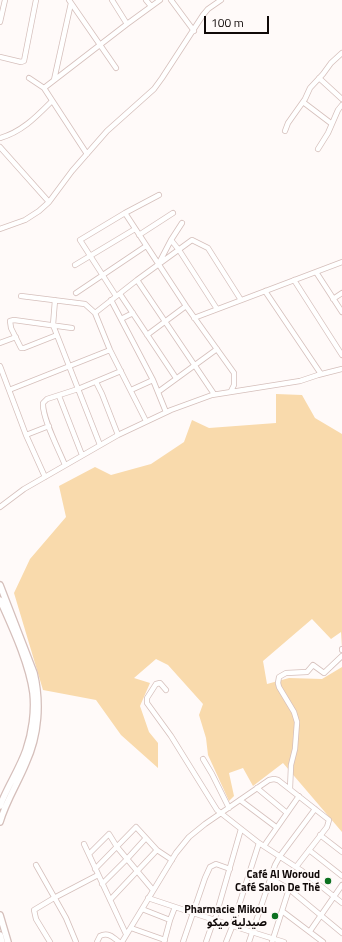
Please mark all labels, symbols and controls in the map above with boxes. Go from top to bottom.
scale bar [206,8,271,34]
text: 100 m [211,13,244,32]
place label: Café Al Woroud Café Salon De Thé [235,868,320,894]
marker: Café Al Woroud Café Salon De Thé [323,876,333,886]
place label: Pharmacie Mikou صيدلية ميكو [184,903,267,929]
marker: Pharmacie Mikou صيدلية ميكو [270,911,280,921]

